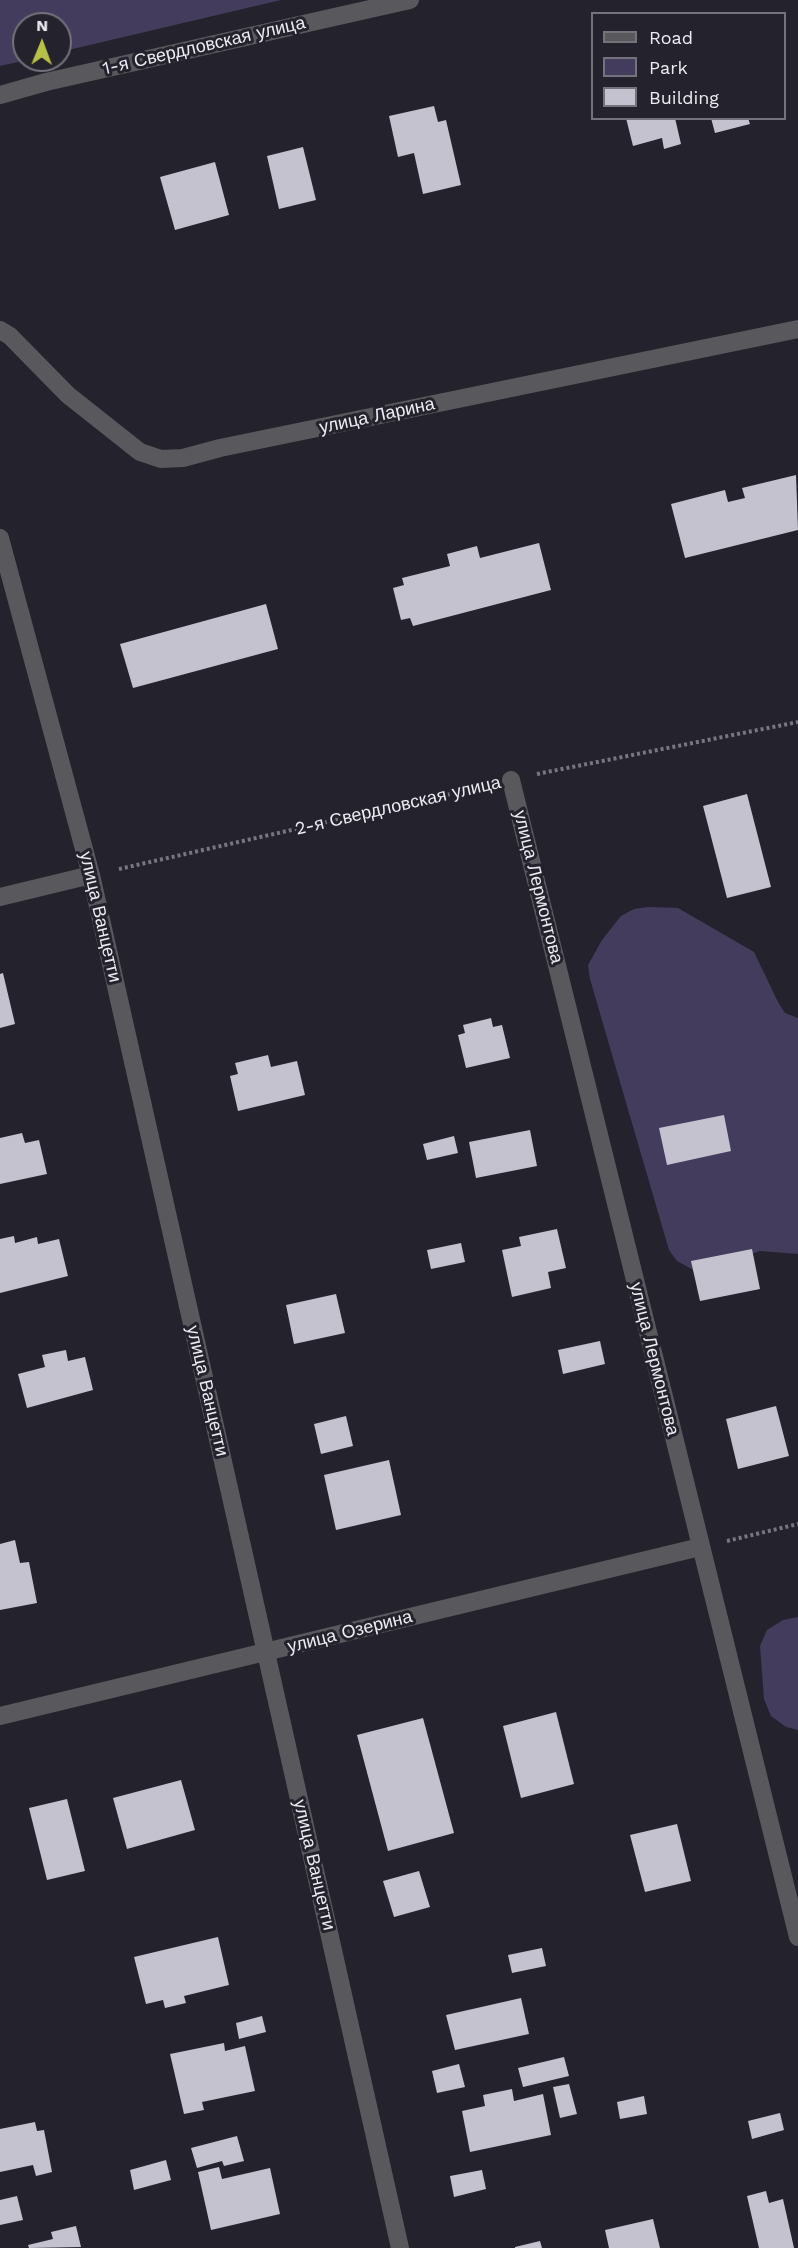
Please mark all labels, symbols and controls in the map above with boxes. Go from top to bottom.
north arrow [12,12,72,72]
street label: 1-я Свердловская улица [101,12,307,80]
legend [591,12,786,120]
text: N [36,16,48,35]
text: Road [649,27,693,48]
text: Park [649,57,688,78]
text: Building [649,87,719,108]
street label: улица Ларина [317,393,437,439]
street label: 2-я Свердловская улица [293,772,503,840]
street label: улица Лермонтова [509,808,567,966]
street label: улица Ванцетти [74,849,126,985]
street label: улица Лермонтова [625,1280,683,1438]
street label: улица Ванцетти [181,1323,233,1459]
street label: улица Озерина [285,1606,415,1658]
street label: улица Ванцетти [288,1797,340,1933]

